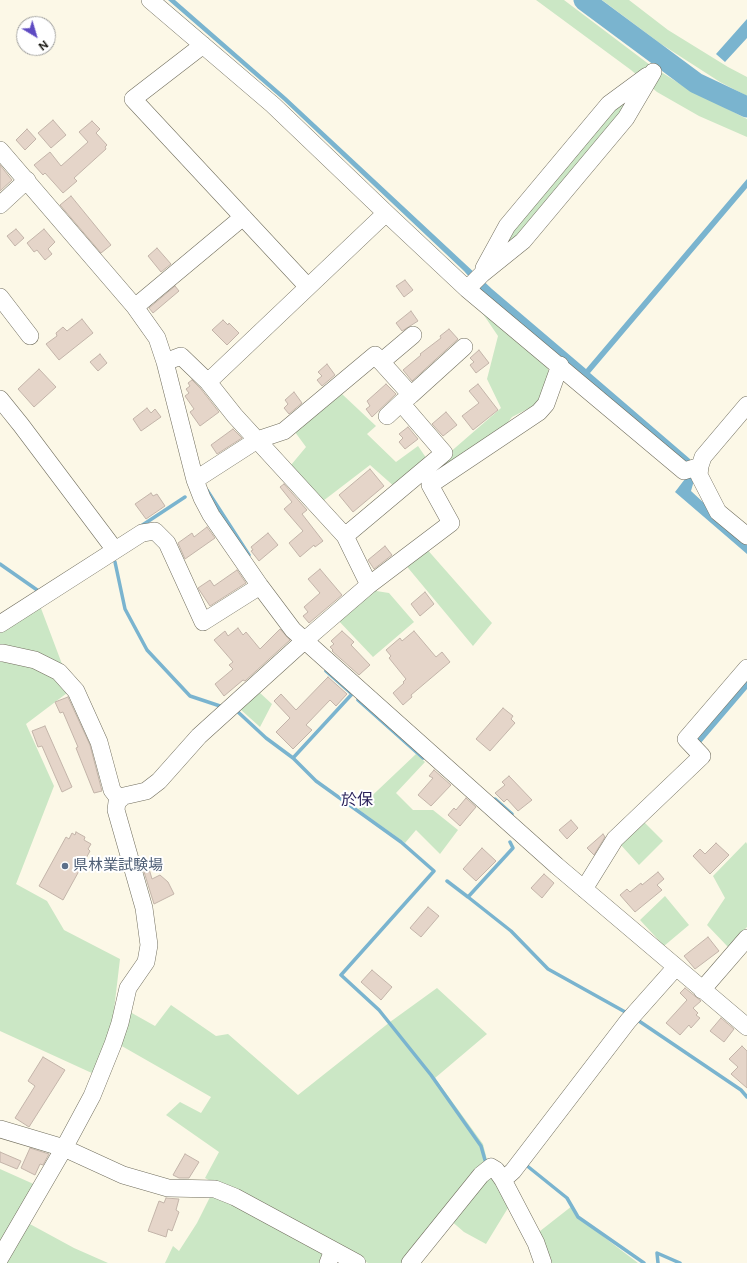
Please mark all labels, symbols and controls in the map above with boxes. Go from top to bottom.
north arrow [16,16,56,56]
text: N [36,37,50,53]
district label: 於保 [341,790,373,810]
place label: 県林業試験場 [73,857,163,875]
marker: 県林業試験場 [60,861,70,871]

